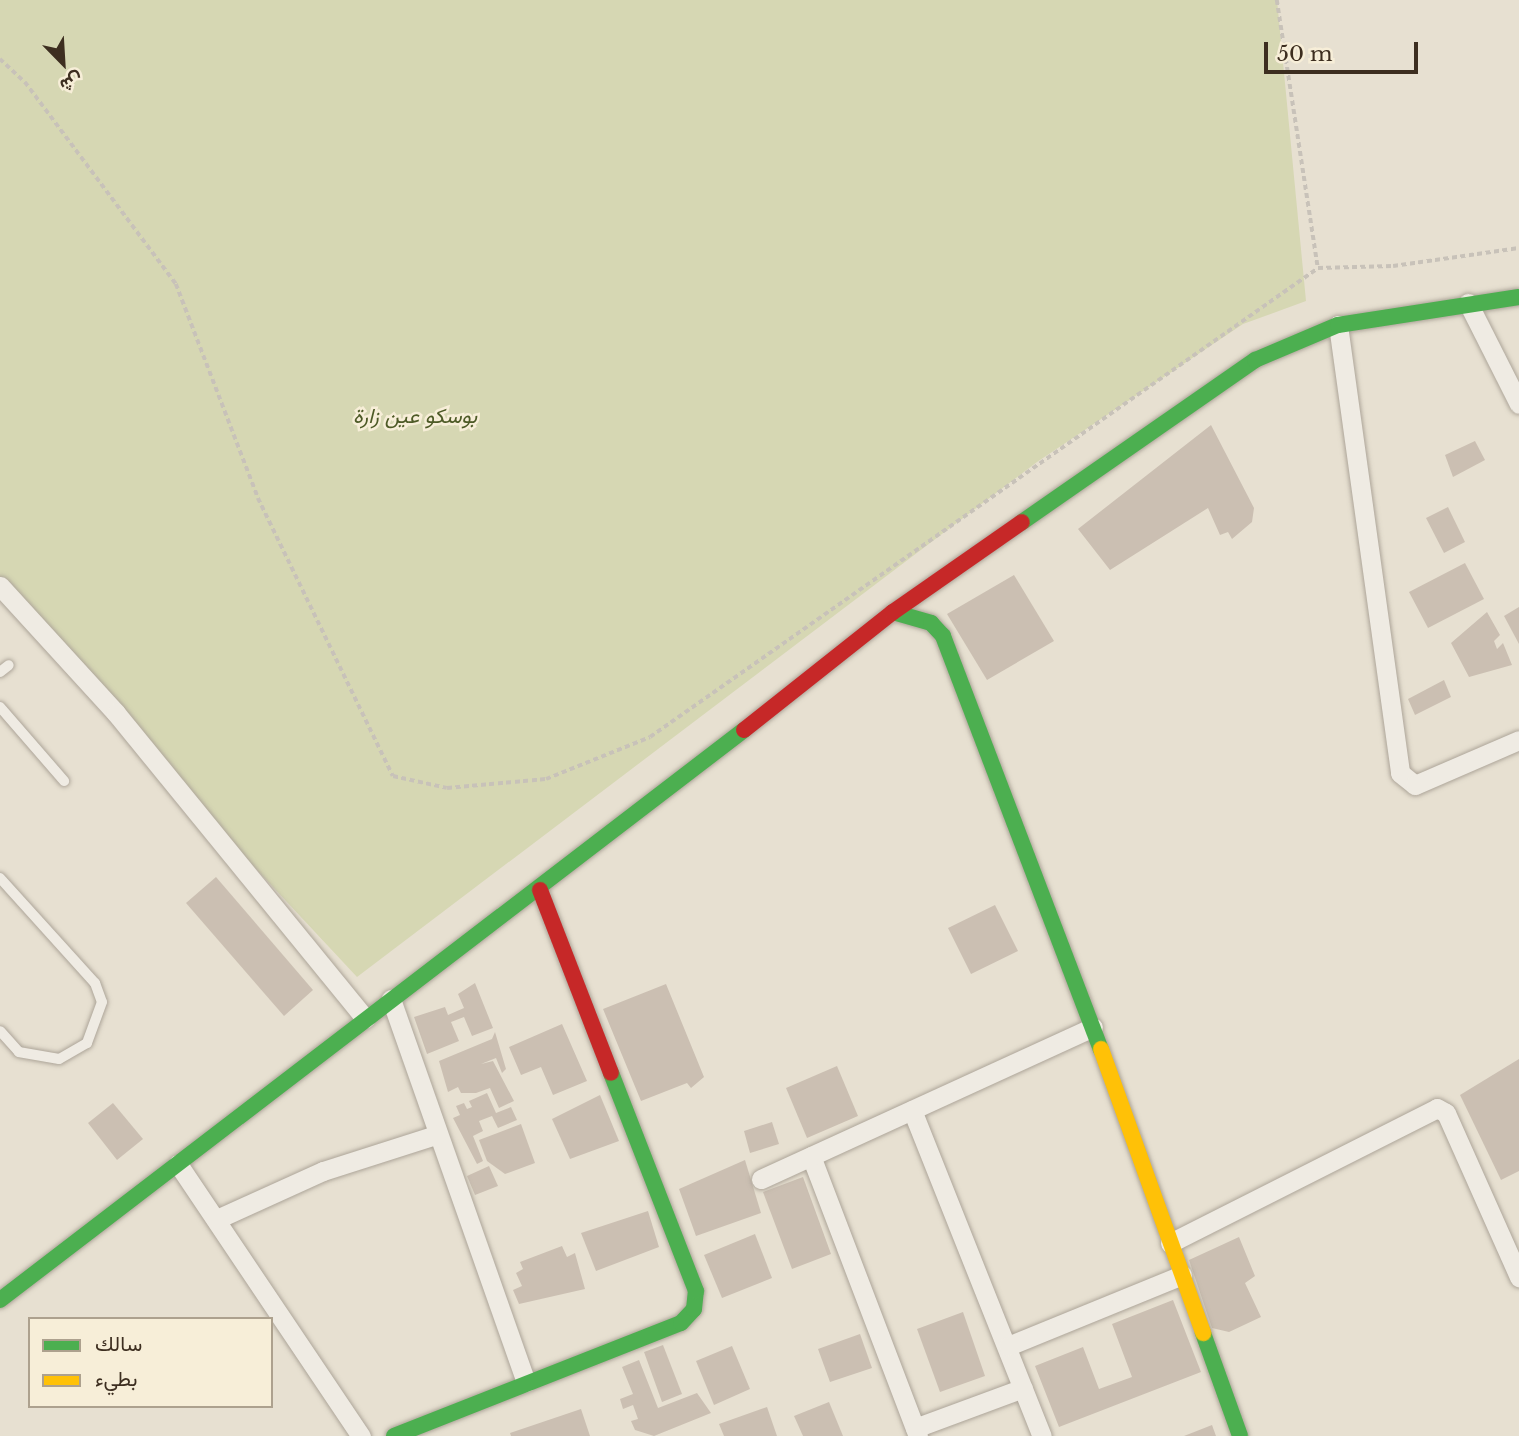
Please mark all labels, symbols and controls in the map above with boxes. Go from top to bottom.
north arrow [28,28,98,98]
scale bar [1267,28,1421,72]
text: 50 m [1277,41,1332,67]
text: ش [57,67,87,98]
park label: بوسكو عين زارة [353,403,477,429]
legend [28,1317,273,1408]
text: سالك [95,1331,142,1357]
text: بطيء [95,1366,138,1392]

